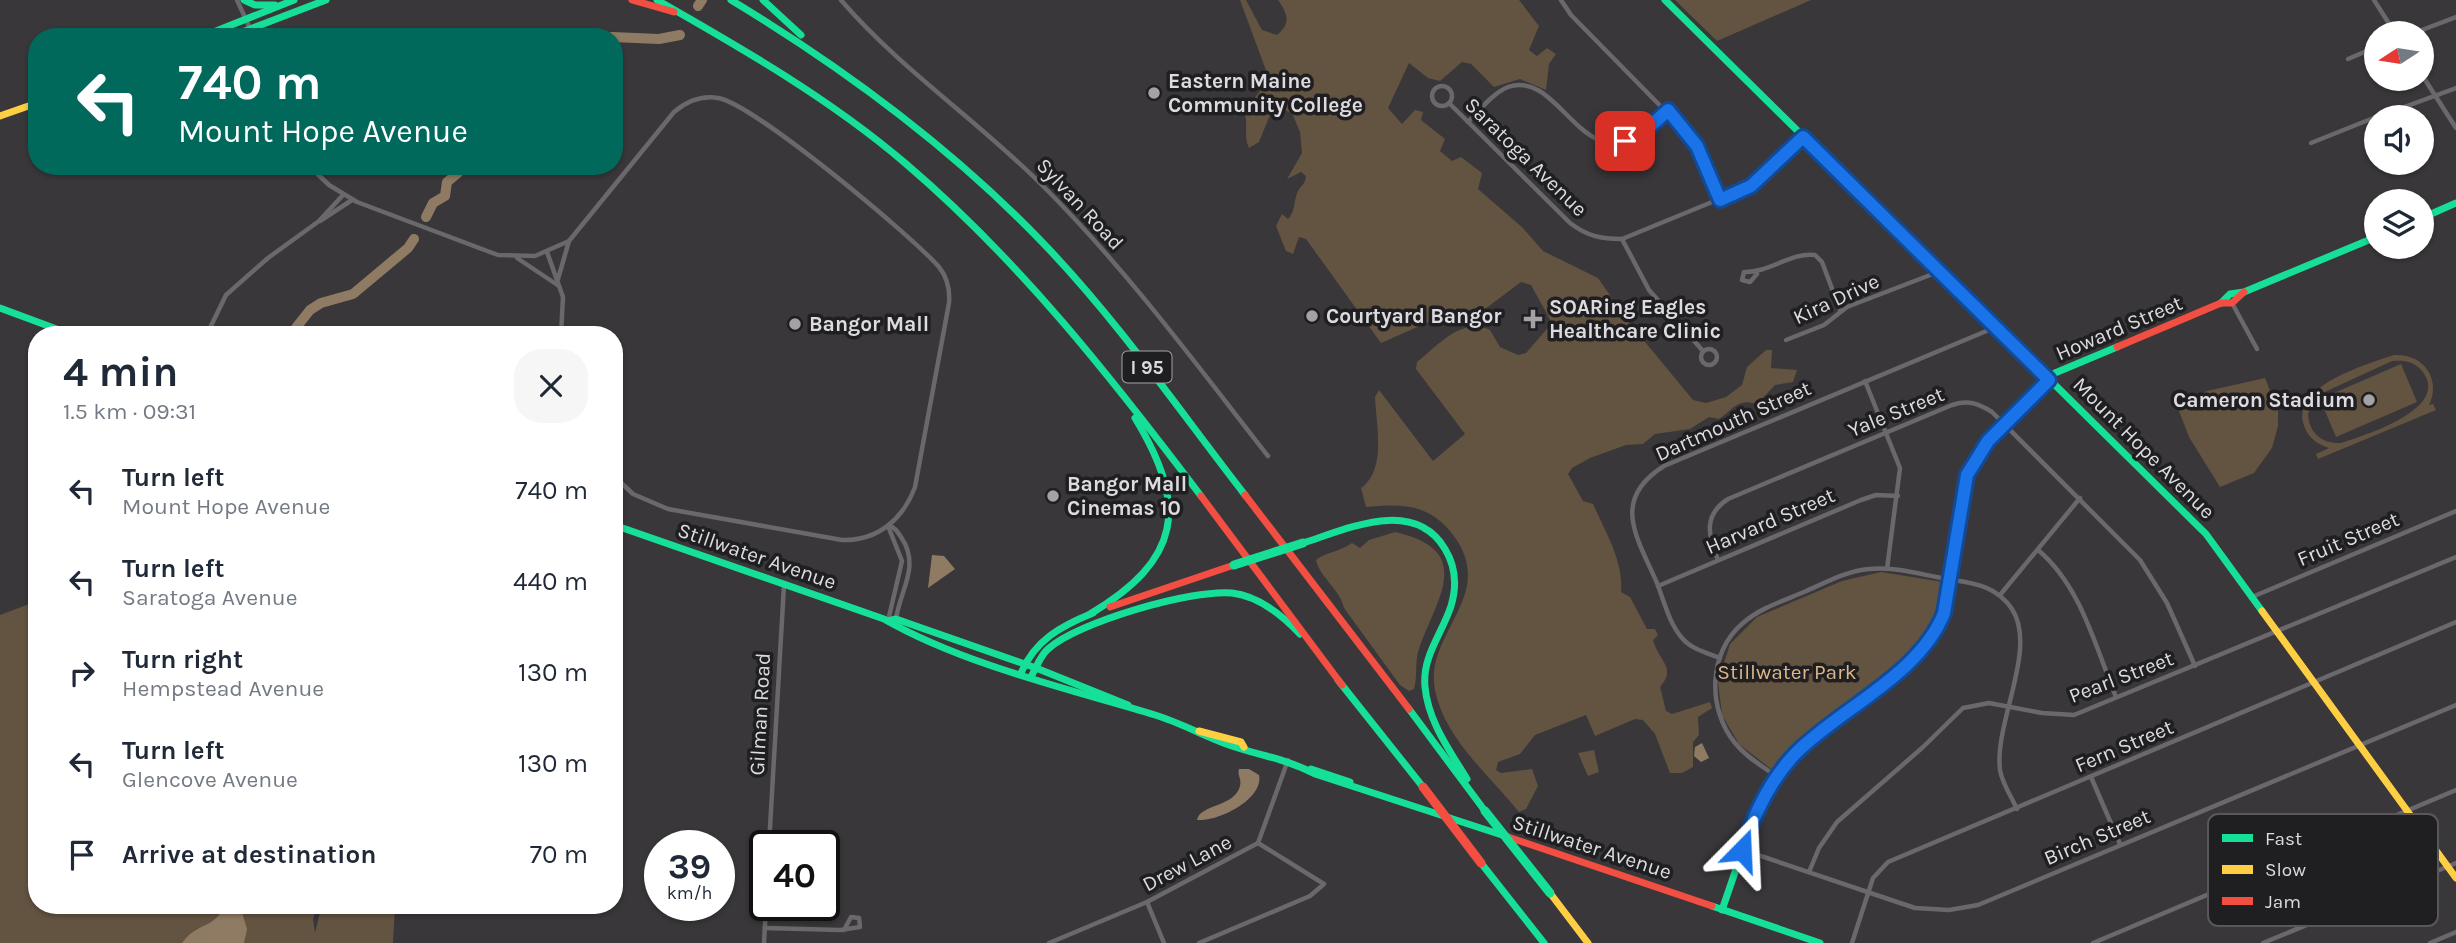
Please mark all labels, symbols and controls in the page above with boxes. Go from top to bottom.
north arrow [2364,21,2434,91]
map controls [2364,21,2434,259]
text: 740 m [178,54,321,111]
icon: left [63,56,154,147]
place label: Eastern Maine Community College [1168,69,1363,117]
marker: Eastern Maine Community College [1146,85,1162,101]
street label: Saratoga Avenue [1460,93,1592,221]
button: sound [2364,105,2434,175]
pin [1595,111,1655,171]
text: Mount Hope Avenue [178,113,468,150]
icon: arrive [1606,122,1644,160]
street label: Sylvan Road [1032,153,1128,255]
button: layers [2364,189,2434,259]
street label: Kira Drive [1789,269,1883,329]
street label: Howard Street [2052,291,2186,365]
place label: SOARing Eagles Healthcare Clinic [1549,295,1721,343]
place label: Courtyard Bangor [1326,304,1502,328]
marker: Courtyard Bangor [1304,308,1320,324]
marker: SOARing Eagles Healthcare Clinic [1523,309,1543,329]
place label: Bangor Mall [809,312,929,336]
marker: Bangor Mall [787,316,803,332]
text: 4 min [63,347,178,397]
button: close [514,349,588,423]
road number: I 95 [1122,352,1172,382]
street label: Mount Hope Avenue [2068,372,2220,524]
street label: Dartmouth Street [1651,376,1815,466]
street label: Yale Street [1845,382,1947,442]
place label: Cameron Stadium [2173,388,2355,412]
marker: Cameron Stadium [2361,392,2377,408]
text: 1.5 km · 09:31 [63,398,196,425]
text: Turn left [122,462,224,493]
icon: left [63,472,101,510]
place label: Bangor Mall Cinemas 10 [1067,472,1187,520]
text: 740 m [515,475,588,506]
street label: Harvard Street [1702,483,1838,559]
marker: Bangor Mall Cinemas 10 [1045,488,1061,504]
text: Mount Hope Avenue [122,493,330,520]
street label: Fruit Street [2294,507,2403,571]
street label: Stillwater Avenue [675,518,839,594]
text: Turn left [122,553,224,584]
icon: left [63,563,101,601]
text: 440 m [513,566,588,597]
text: Saratoga Avenue [122,584,298,611]
text: Turn right [122,644,243,675]
street label: Pearl Street [2065,646,2177,708]
street label: Gilman Road [745,652,775,776]
icon: right [63,654,101,692]
text: 130 m [518,657,588,688]
park label: Stillwater Park [1717,660,1857,684]
text: Hempstead Avenue [122,675,324,702]
street label: Fern Street [2071,715,2177,777]
text: Turn left [122,735,224,766]
icon: left [63,745,101,783]
text: 130 m [518,748,588,779]
text: Glencove Avenue [122,766,298,793]
street label: Birch Street [2040,804,2154,870]
street label: Stillwater Avenue [1509,810,1675,884]
position arrow [1705,813,1779,887]
legend [2208,814,2438,926]
text: Fast [2265,828,2302,850]
speed limit sign: 40 [749,830,840,921]
street label: Drew Lane [1138,830,1236,896]
icon: arrive [63,836,101,874]
text: Arrive at destination [122,839,376,870]
text: 70 m [530,839,588,870]
text: 39 [668,846,711,887]
text: Slow [2265,859,2306,881]
text: km/h [667,882,712,904]
text: Jam [2265,891,2301,913]

